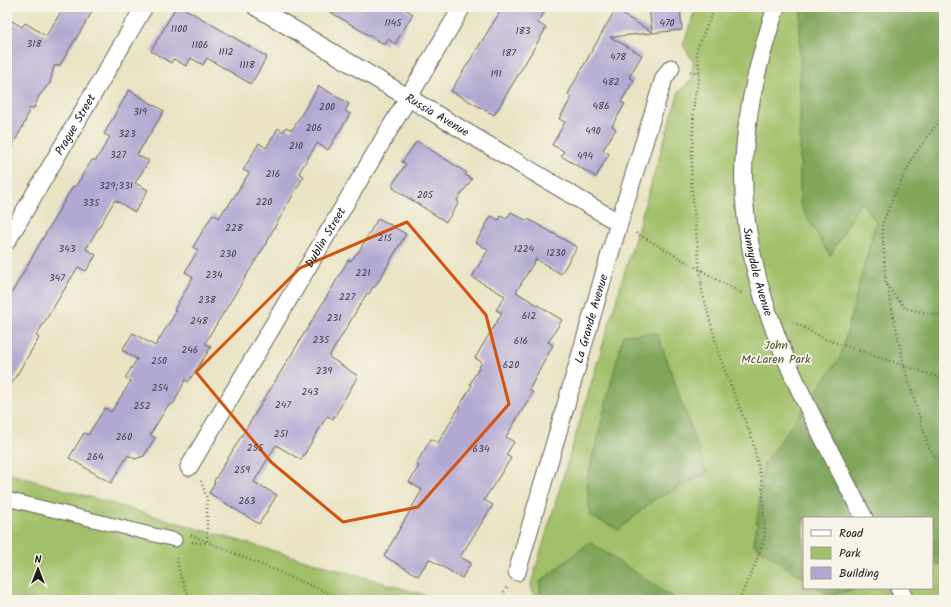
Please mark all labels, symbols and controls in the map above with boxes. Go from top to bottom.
house number: 1145 [384,15,402,31]
house number: 470 [659,15,675,31]
house number: 1100 [171,21,187,37]
house number: 183 [516,23,531,39]
house number: 318 [27,36,42,52]
house number: 1106 [192,37,208,53]
house number: 1112 [218,44,234,60]
house number: 187 [502,45,516,61]
house number: 478 [610,49,627,65]
house number: 1118 [239,57,256,73]
house number: 191 [490,66,502,82]
house number: 482 [602,74,620,90]
street label: Russia Avenue [401,89,473,142]
street label: Prague Street [50,90,101,159]
house number: 486 [592,98,610,114]
house number: 200 [319,99,335,115]
house number: 319 [133,104,147,120]
house number: 206 [306,120,322,136]
house number: 490 [585,123,601,139]
house number: 323 [118,126,136,142]
house number: 210 [289,138,303,154]
house number: 327 [110,147,126,163]
house number: 494 [577,148,593,164]
house number: 216 [266,166,280,182]
house number: 329;331 [99,178,133,194]
house number: 205 [417,187,434,203]
house number: 220 [256,194,272,210]
house number: 335 [83,195,100,211]
street label: Dublin Street [300,204,351,271]
house number: 228 [225,220,244,236]
street label: Sunnydale Avenue [737,226,778,319]
house number: 215 [378,230,393,246]
house number: 343 [59,241,76,257]
house number: 1224 [514,241,535,257]
house number: 1230 [546,245,566,261]
house number: 230 [220,246,236,262]
house number: 221 [356,265,370,281]
house number: 234 [205,267,223,283]
house number: 347 [49,270,65,286]
street label: La Grande Avenue [570,271,614,366]
house number: 227 [339,289,356,305]
house number: 238 [198,292,217,308]
house number: 612 [522,308,536,324]
house number: 231 [327,310,341,326]
house number: 248 [190,313,209,329]
house number: 235 [313,332,330,348]
house number: 616 [514,333,528,349]
park label: John McLaren Park [741,336,811,369]
house number: 246 [182,342,198,358]
house number: 250 [151,353,167,369]
house number: 620 [503,357,519,373]
house number: 239 [316,363,332,379]
house number: 254 [152,380,169,396]
house number: 243 [301,384,319,400]
house number: 247 [275,397,291,413]
house number: 252 [134,398,151,414]
house number: 251 [274,426,288,442]
house number: 260 [116,429,132,445]
house number: 255 [247,440,264,456]
house number: 634 [473,441,490,457]
house number: 264 [87,449,104,465]
house number: 259 [234,462,250,478]
house number: 263 [238,493,256,509]
legend [803,517,933,589]
text: Road [839,524,864,543]
text: Park [839,544,861,563]
north arrow [18,549,58,589]
text: N [35,551,42,569]
text: Building [839,564,879,583]

